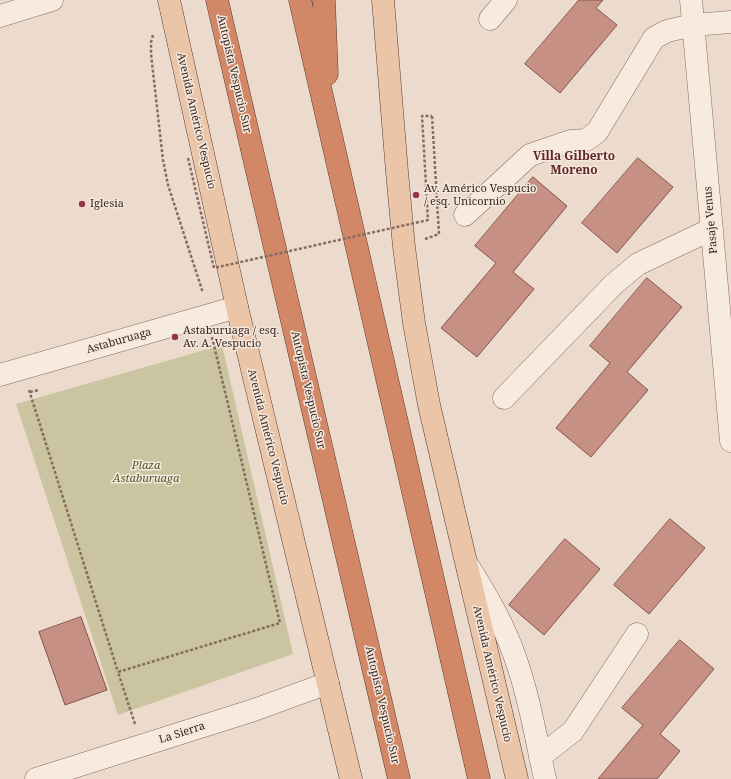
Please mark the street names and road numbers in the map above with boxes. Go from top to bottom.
street label: Autopista Vespucio Sur [214,14,254,134]
street label: Avenida Américo Vespucio [174,51,218,191]
street label: Pasaje Venus [701,186,721,254]
street label: Astaburuaga [85,325,153,357]
street label: Autopista Vespucio Sur [288,330,328,450]
street label: Avenida Américo Vespucio [245,368,291,506]
street label: Avenida Américo Vespucio [470,604,514,744]
street label: Autopista Vespucio Sur [362,645,402,765]
street label: La Sierra [157,719,207,747]

